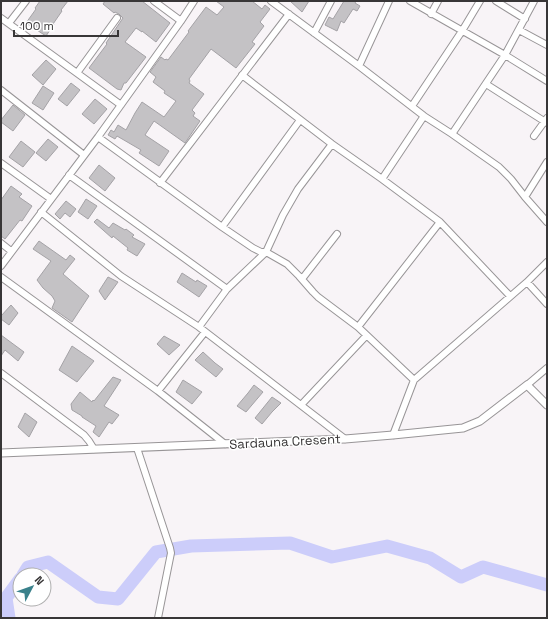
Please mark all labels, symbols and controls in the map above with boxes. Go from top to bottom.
scale bar [14,12,118,38]
text: 100 m [20,18,54,34]
street label: Sardauna Cresent [229,430,341,453]
north arrow [12,567,52,607]
text: N [32,573,47,588]

